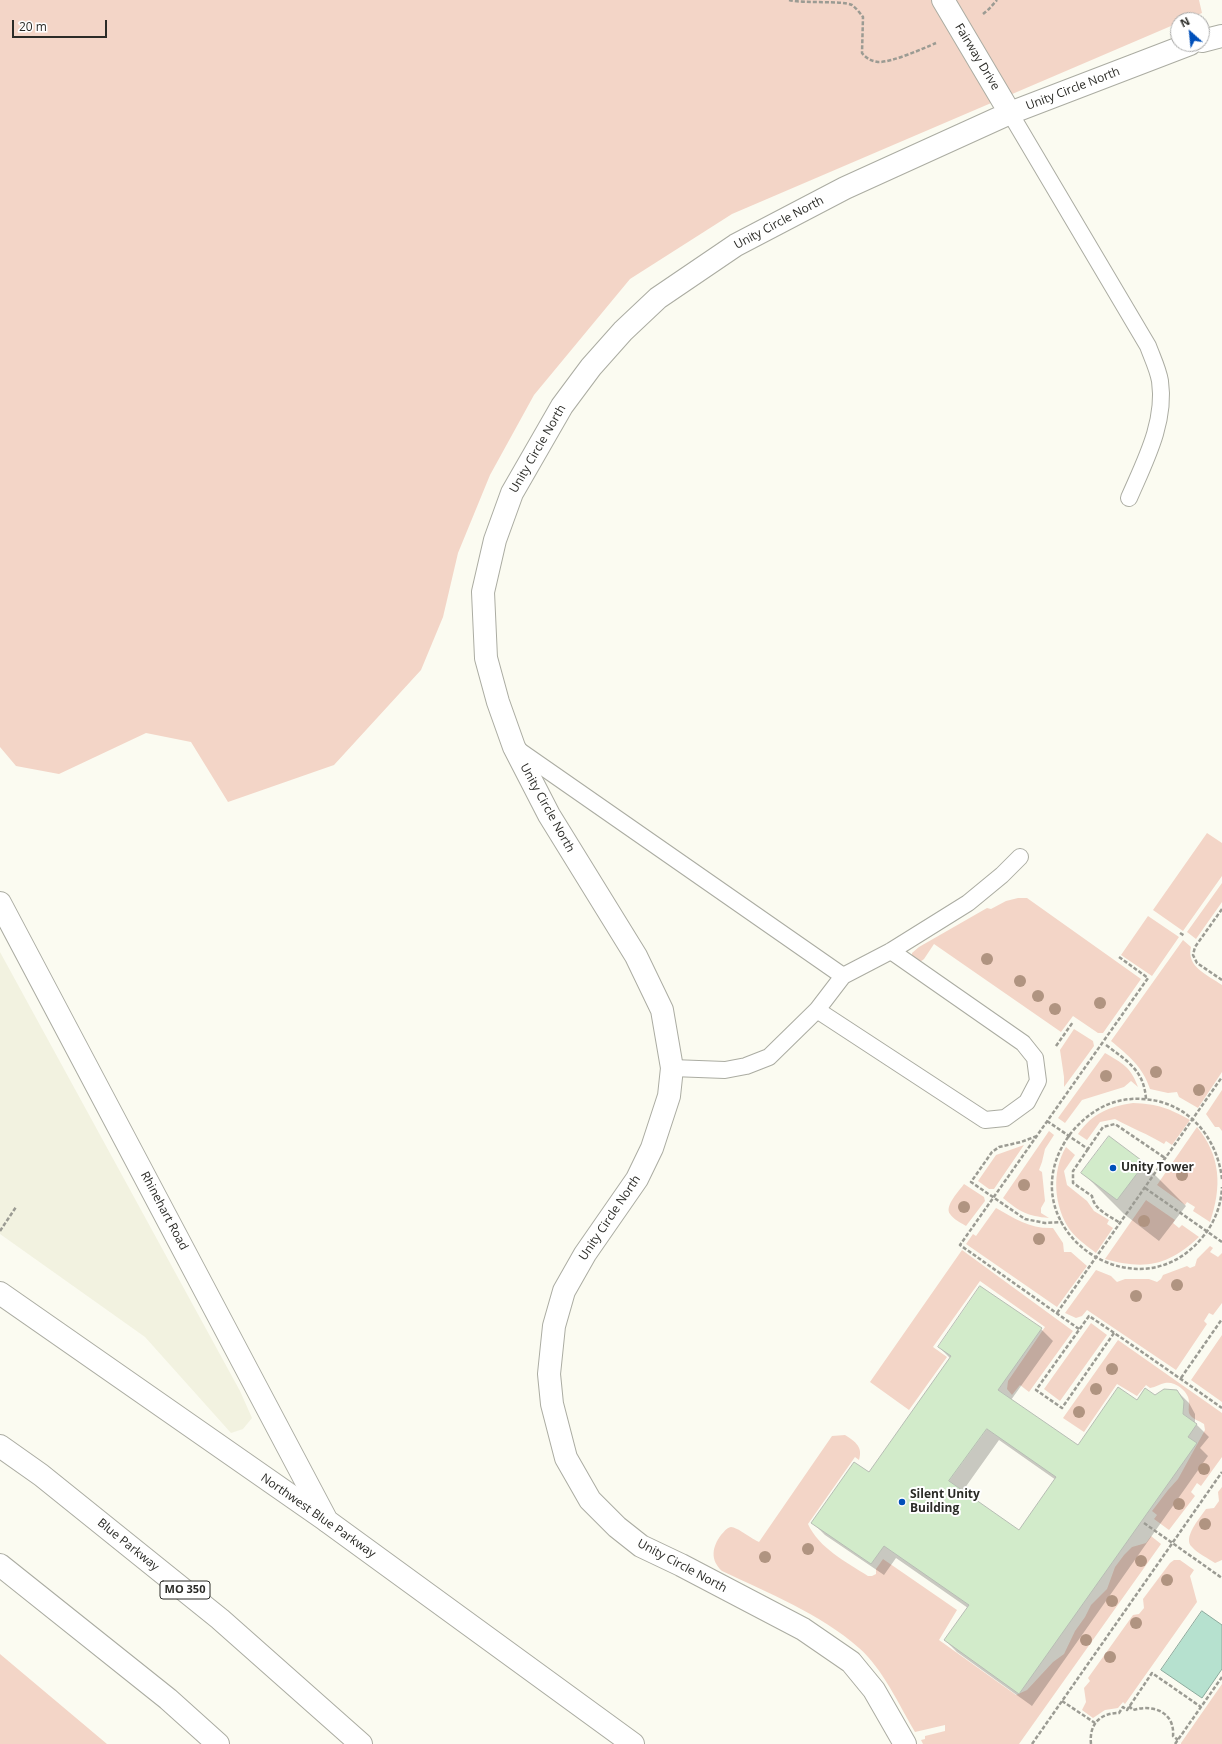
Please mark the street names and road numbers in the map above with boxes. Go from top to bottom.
street label: Fairway Drive [951,21,1003,93]
street label: Unity Circle North [1024,64,1122,114]
street label: Unity Circle North [732,193,826,253]
street label: Unity Circle North [507,402,569,496]
street label: Unity Circle North [517,761,577,855]
street label: Rhinehart Road [137,1169,191,1253]
street label: Unity Circle North [576,1173,644,1263]
street label: Northwest Blue Parkway [258,1471,378,1561]
street label: Blue Parkway [94,1516,162,1574]
street label: Unity Circle North [635,1536,729,1596]
road number: MO 350 [160,1581,210,1599]

